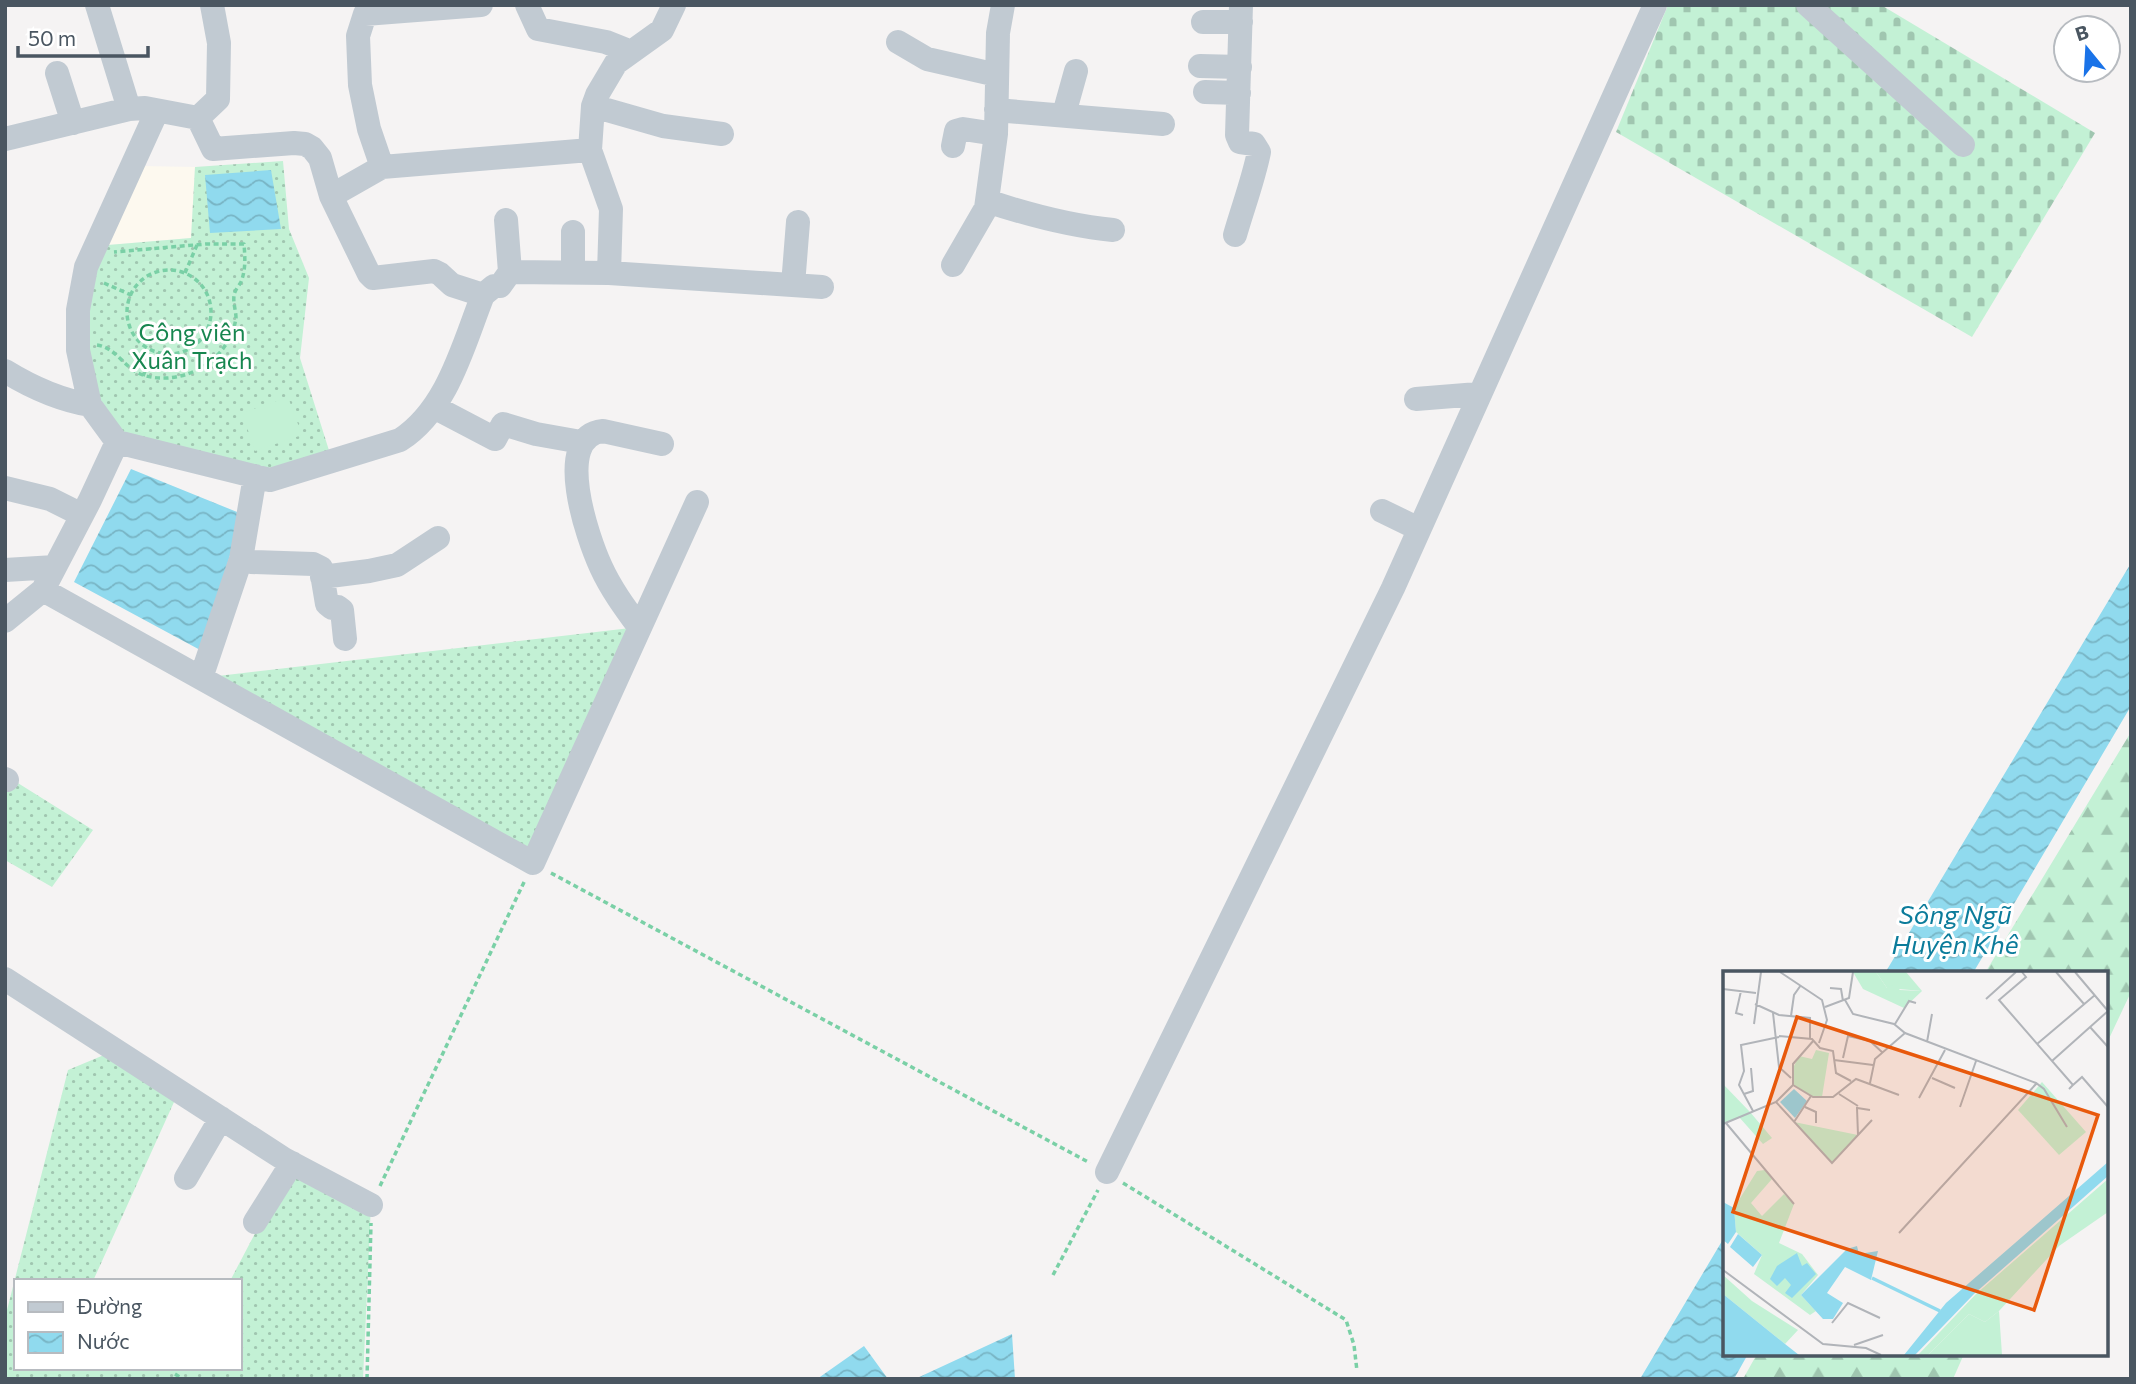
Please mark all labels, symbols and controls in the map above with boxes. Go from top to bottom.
scale bar [18,14,147,58]
north arrow [2052,14,2122,84]
text: B [2072,19,2091,45]
text: 50 m [28,25,76,50]
park label: Công viên Xuân Trạch [132,317,252,374]
water label: Sông Ngũ Huyện Khê [1892,898,2019,959]
inset map [1723,971,2108,1356]
legend [14,1279,242,1370]
text: Đường [76,1293,142,1318]
text: Nước [77,1328,130,1353]

